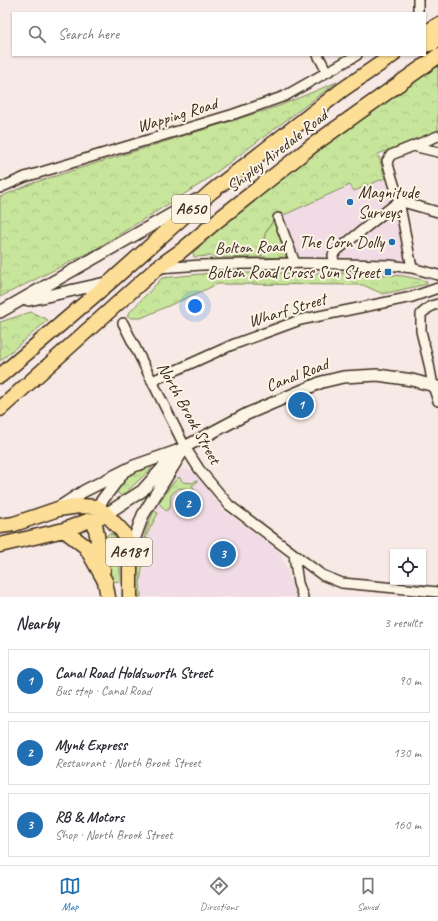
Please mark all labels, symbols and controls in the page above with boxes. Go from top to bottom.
search box [12,12,426,56]
icon: search [26,23,48,45]
text: Search here [58,25,119,44]
street label: Wapping Road [134,92,223,137]
street label: Shipley Airedale Road [222,103,334,197]
place label: Magnitude Surveys [358,182,420,223]
road number: A650 [172,195,210,223]
marker: Magnitude Surveys [345,197,355,207]
place label: The Corn Dolly [299,232,385,253]
street label: Bolton Road [215,235,288,259]
marker: The Corn Dolly [387,237,397,247]
place label: Bolton Road Cross Sun Street [207,262,382,283]
marker: Bolton Road Cross Sun Street [383,267,393,277]
street label: Wharf Street [246,288,331,332]
your location [185,296,205,316]
street label: Canal Road [263,353,333,397]
street label: North Brook Street [152,358,227,470]
pin: 1 [288,390,314,420]
pin: 2 [175,489,201,519]
road number: A6181 [106,538,152,566]
pin: 3 [210,539,236,569]
map controls [390,549,426,585]
button: locate [390,549,426,585]
text: Nearby [16,613,59,634]
text: 3 results [384,615,422,631]
text: Canal Road Holdsworth Street [55,664,212,683]
text: 1 [27,673,33,689]
text: 90 m [399,673,421,689]
text: Bus stop · Canal Road [55,683,151,699]
text: Mynk Express [55,736,127,755]
text: 2 [27,745,33,761]
text: 130 m [393,745,421,761]
text: Restaurant · North Brook Street [55,755,201,771]
text: RB & Motors [55,808,124,827]
text: 3 [27,817,33,833]
text: 160 m [393,817,421,833]
text: Shop · North Brook Street [55,827,172,843]
tab: Map [59,875,81,913]
tab: Directions [200,875,238,913]
tab: Saved [357,875,379,913]

